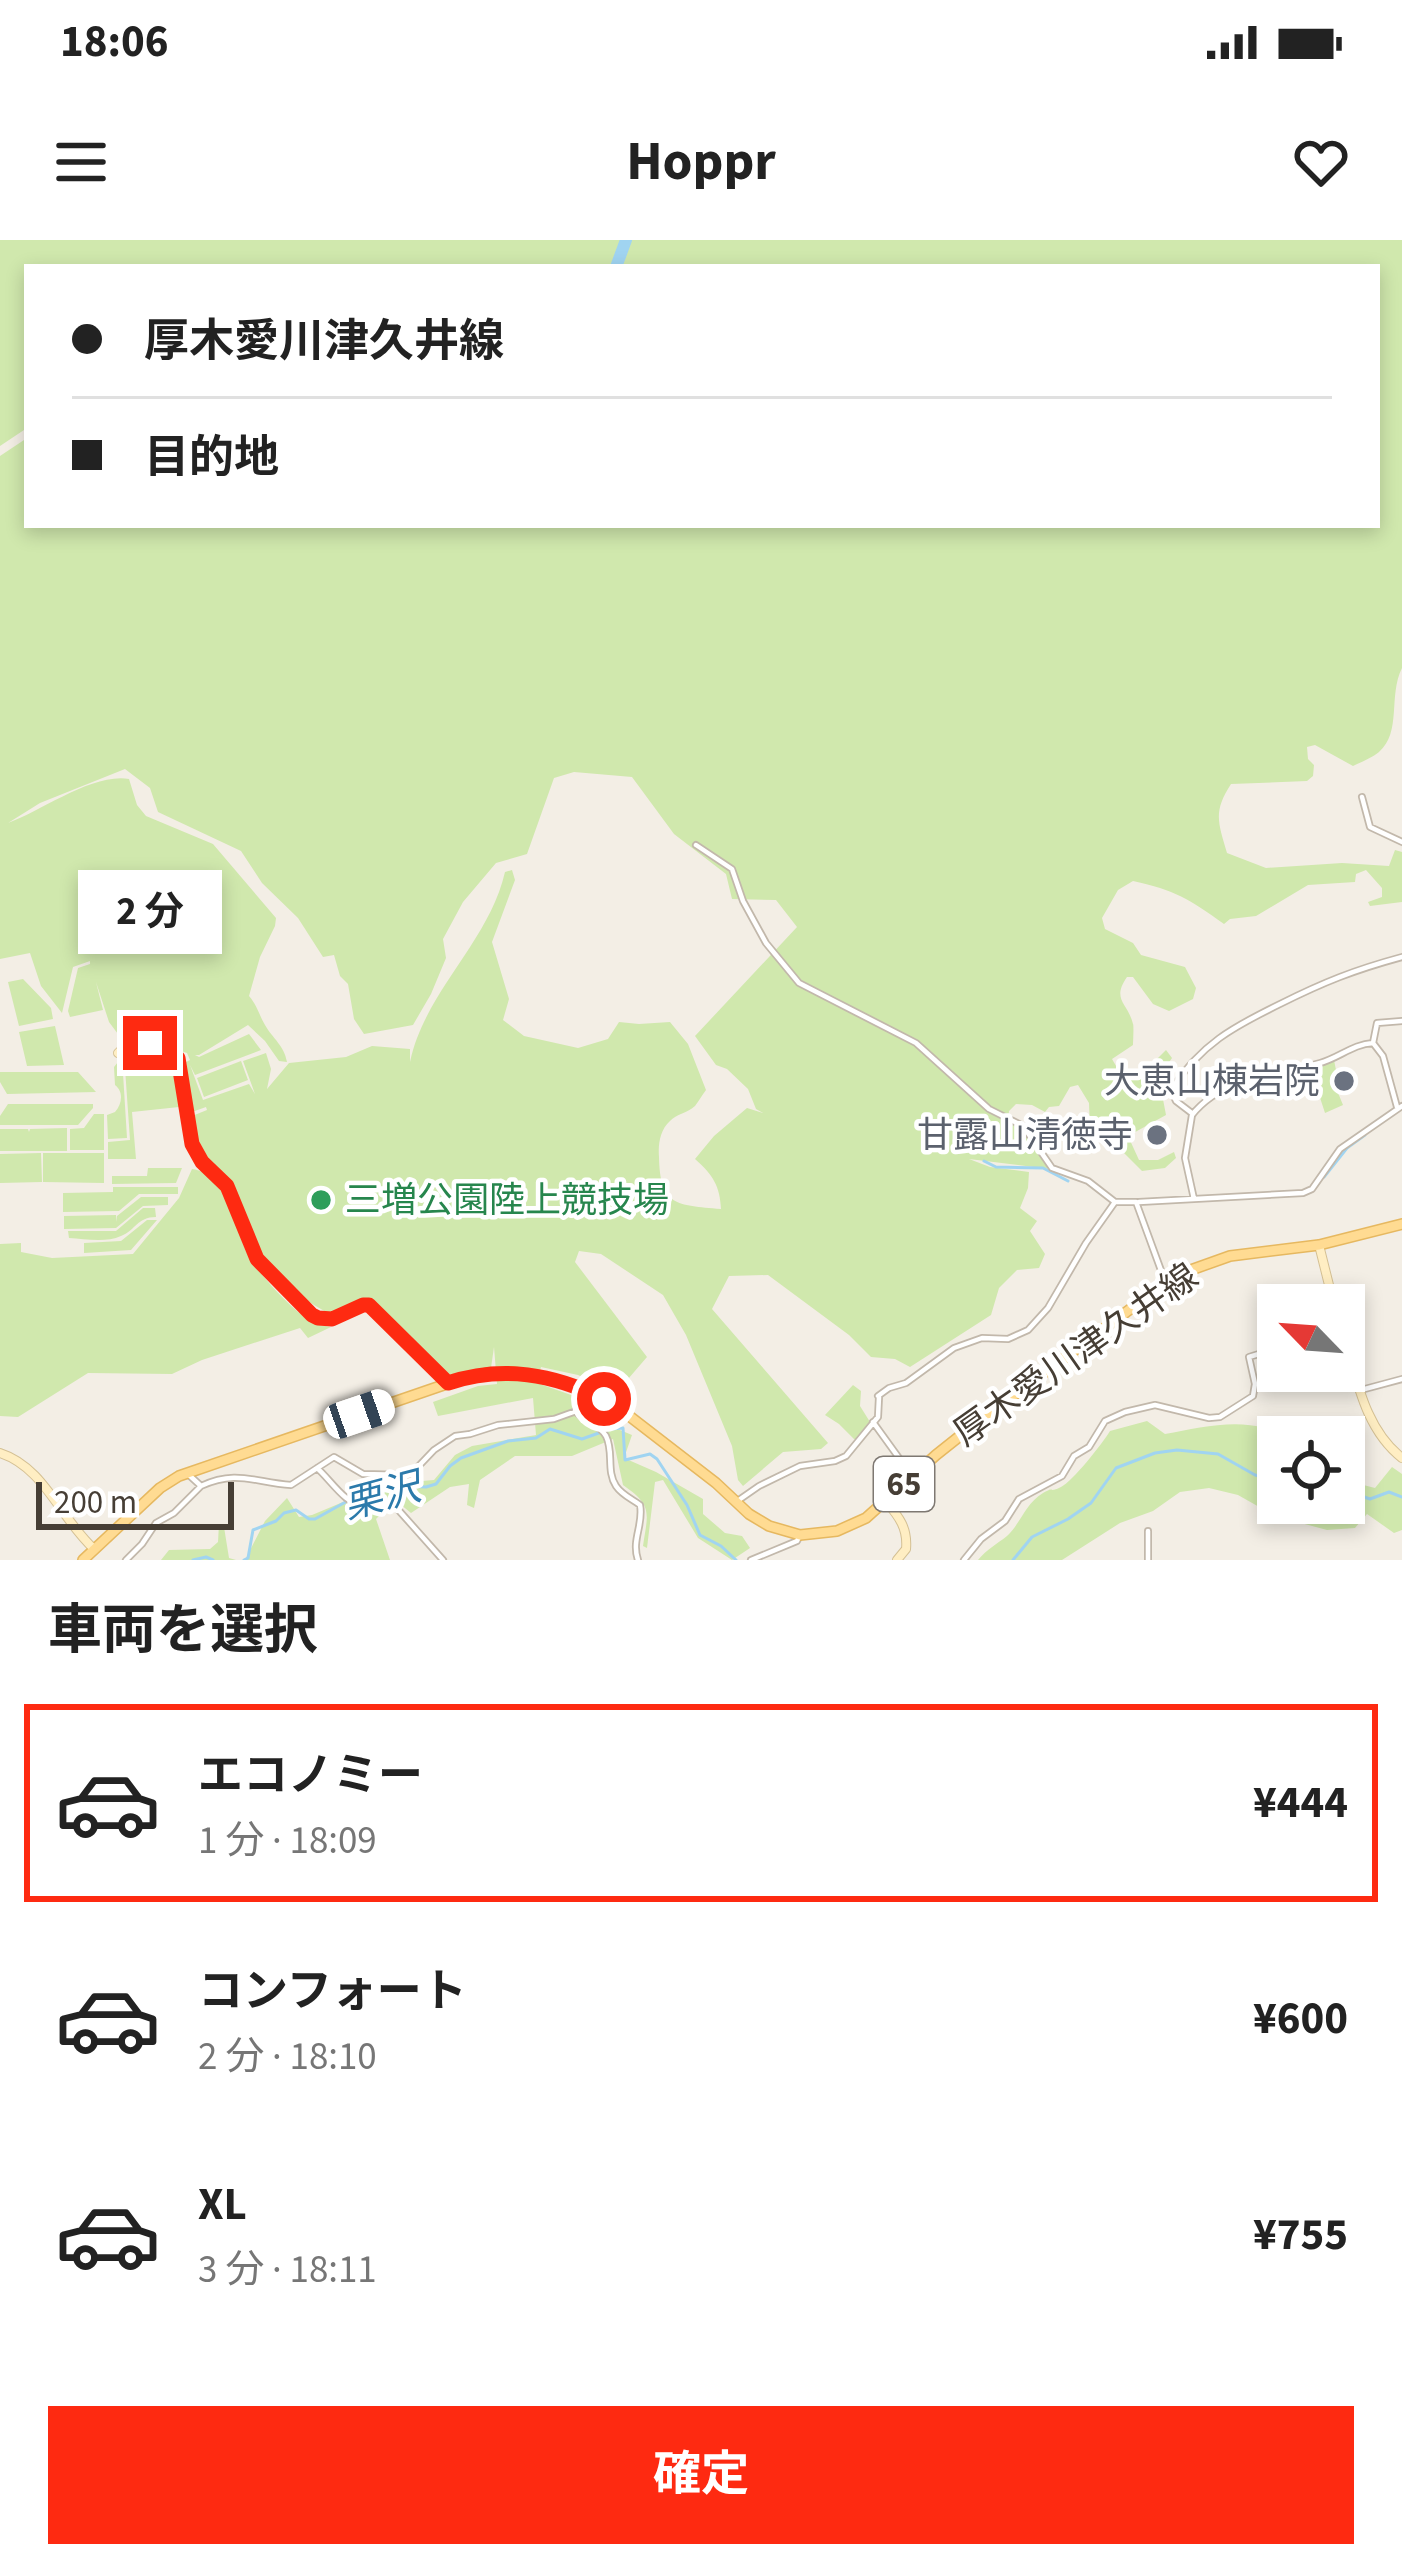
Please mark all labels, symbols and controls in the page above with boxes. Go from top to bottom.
text: 18:06 [60,10,169,74]
text: Hoppr [626,124,776,201]
icon: menu [48,129,114,195]
icon: heart [1288,129,1354,195]
text: 厚木愛川津久井線 [144,310,504,374]
text: 目的地 [144,426,279,490]
callout: 2 分 [78,869,222,953]
text: 2 分 [116,884,184,940]
route end [123,1016,177,1070]
place label: 大恵山棟岩院 [1104,1056,1320,1107]
marker: 大恵山棟岩院 [1331,1068,1357,1094]
place label: 甘露山清徳寺 [917,1110,1133,1161]
marker: 甘露山清徳寺 [1144,1122,1170,1148]
place label: 三増公園陸上競技場 [345,1175,669,1226]
marker: 三増公園陸上競技場 [308,1187,334,1213]
street label: 厚木愛川津久井線 [943,1252,1209,1458]
north arrow [1257,1284,1365,1392]
map controls [1257,1284,1365,1524]
route start [577,1372,631,1426]
car [319,1385,399,1443]
button: locate [1257,1416,1365,1524]
road number: 65 [874,1457,934,1511]
water label: 栗沢 [337,1459,432,1534]
scale bar [36,1476,234,1529]
text: 200 m [54,1479,137,1526]
text: 車両を選択 [48,1593,318,1670]
text: エコノミー [198,1744,423,1808]
icon: car [54,1749,162,1857]
text: ¥444 [1253,1771,1348,1835]
text: 1 分 · 18:09 [198,1813,377,1869]
text: コンフォート [198,1960,467,2024]
icon: car [54,1965,162,2073]
text: ¥600 [1253,1987,1348,2051]
text: 2 分 · 18:10 [198,2029,377,2085]
text: XL [198,2173,247,2237]
icon: car [54,2181,162,2289]
text: ¥755 [1253,2203,1348,2267]
text: 3 分 · 18:11 [198,2242,377,2298]
button: 確定 [48,2406,1354,2544]

